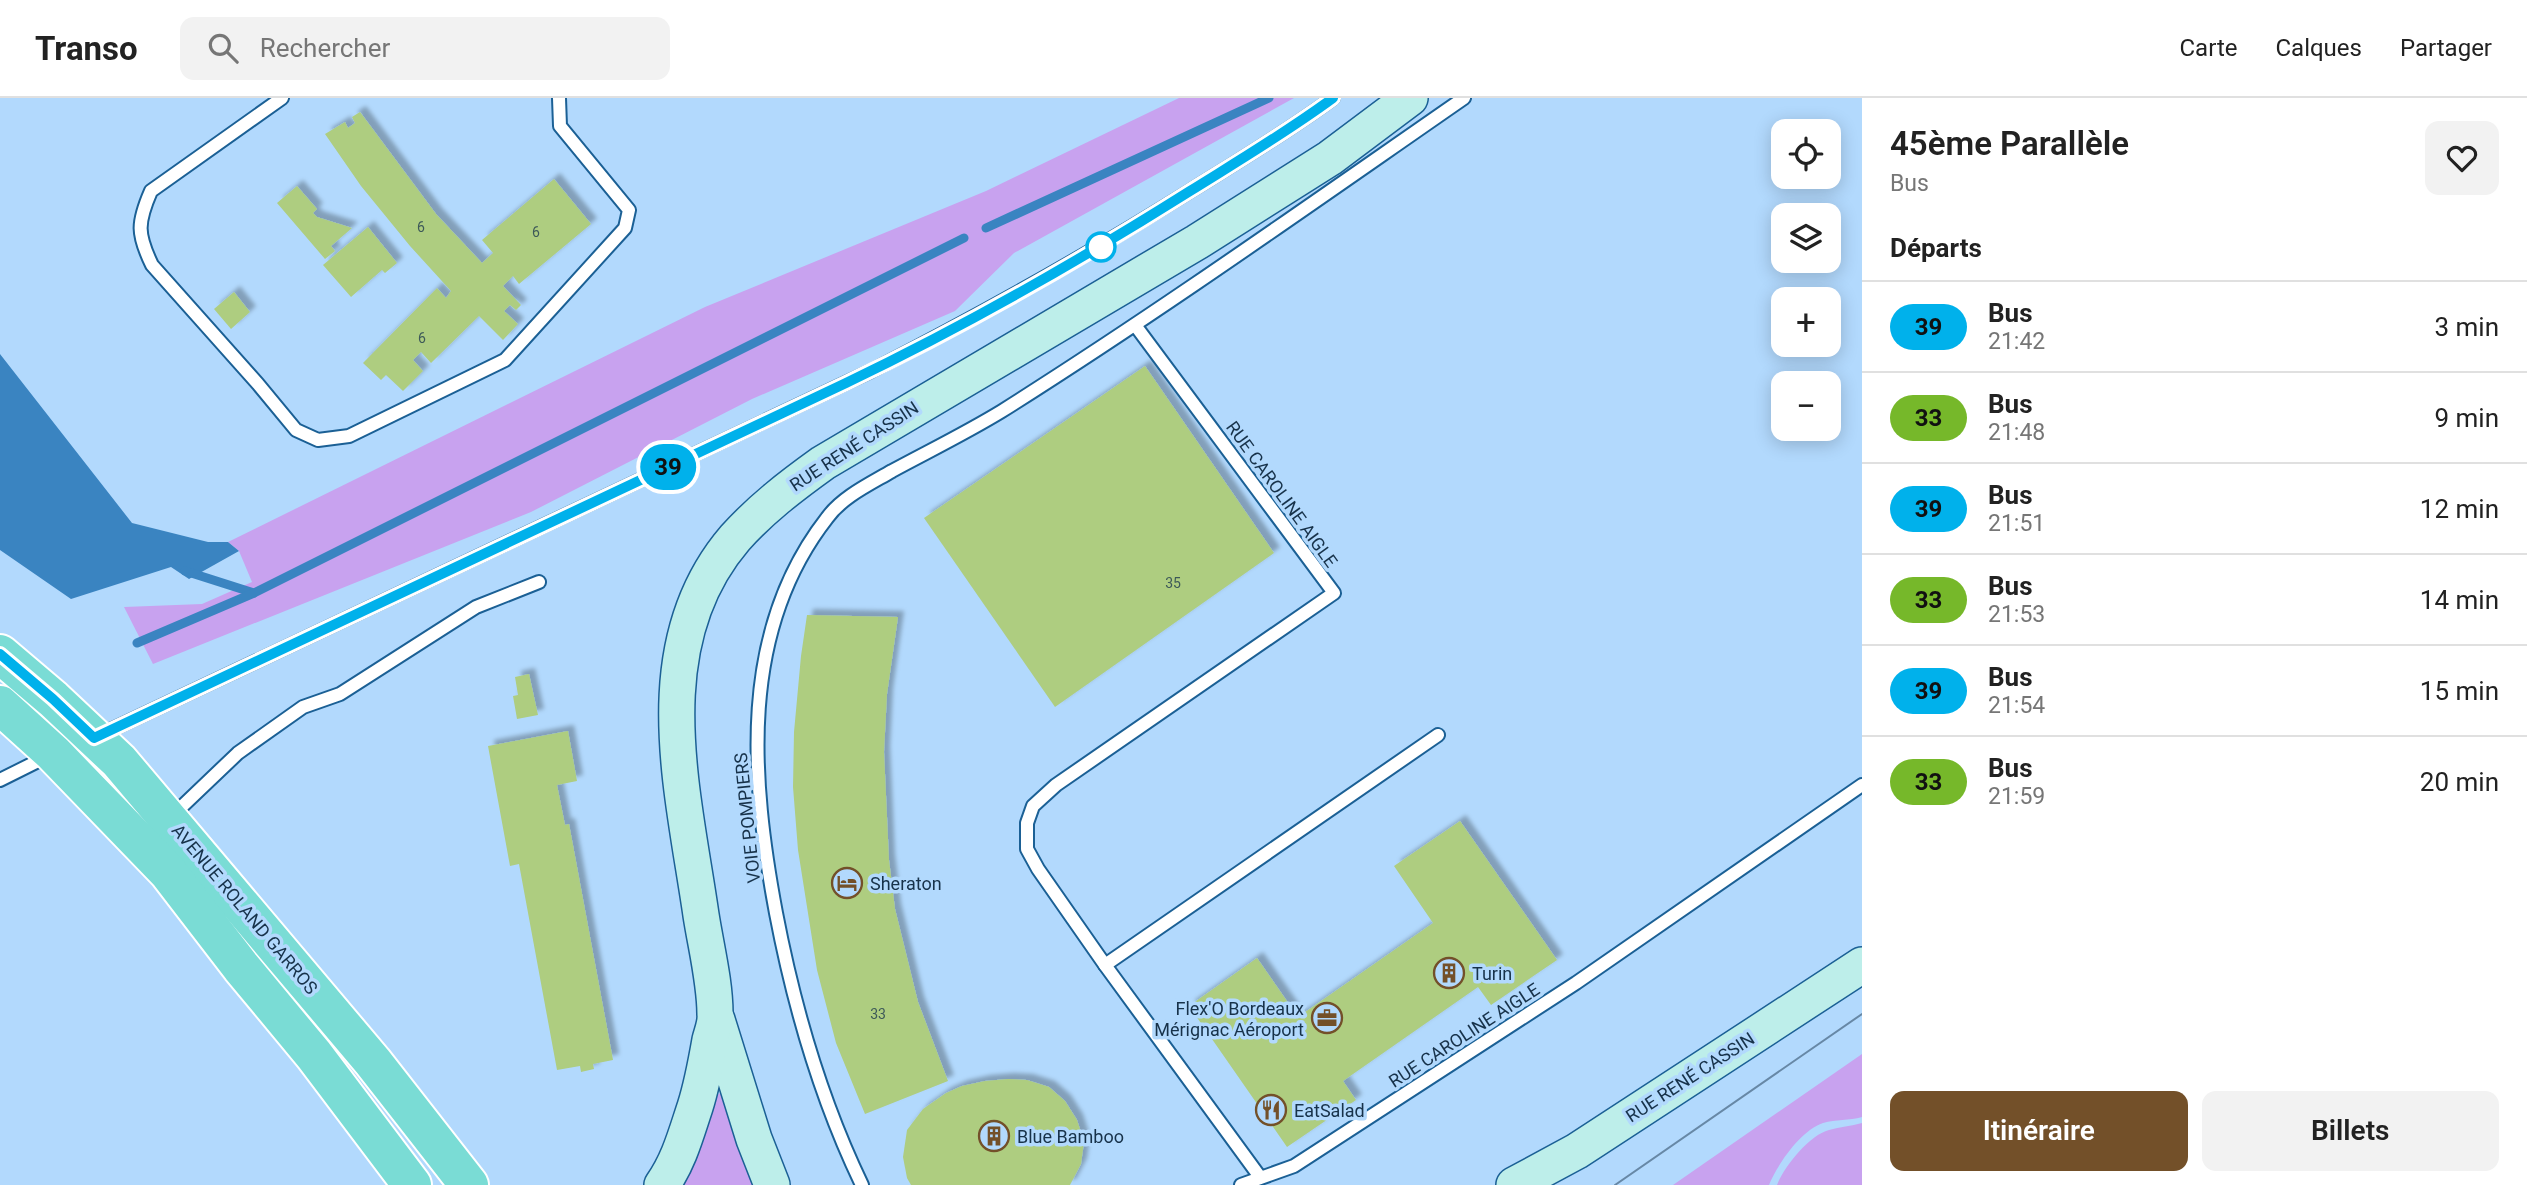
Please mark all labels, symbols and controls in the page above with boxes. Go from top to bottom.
search box [180,17,670,80]
text: Transo [35,29,138,68]
icon: search [204,29,242,67]
text: Rechercher [260,33,390,63]
text: Carte [2179,34,2237,62]
text: Calques [2275,34,2362,62]
text: Partager [2400,34,2492,62]
map controls [1771,119,1841,441]
button: locate [1771,119,1841,189]
button: heart [2425,121,2499,195]
text: 45ème Parallèle [1890,124,2129,163]
text: Bus [1890,170,1929,197]
button: layers [1771,203,1841,273]
house number: 6 [417,219,425,235]
house number: 6 [532,224,540,240]
unlabelled marker [1086,232,1116,262]
text: Départs [1890,233,1982,263]
button: + [1771,287,1841,357]
text: Bus [1988,298,2033,328]
text: 3 min [2434,312,2499,342]
text: 39 [1915,313,1942,341]
text: 21:42 [1988,328,2045,355]
house number: 6 [418,330,426,346]
button: − [1771,371,1841,441]
text: Bus [1988,389,2033,419]
street label: RUE RENÉ CASSIN [786,397,922,495]
text: 9 min [2434,403,2499,433]
text: 33 [1915,404,1942,432]
street label: RUE CAROLINE AIGLE [1222,417,1342,571]
text: 21:48 [1988,419,2045,446]
line badge: 39 [636,444,700,490]
text: 39 [654,453,682,481]
text: Bus [1988,480,2033,510]
text: 12 min [2420,494,2499,524]
text: 39 [1915,495,1942,523]
text: 21:51 [1988,510,2045,537]
text: Bus [1988,571,2033,601]
house number: 35 [1165,575,1181,591]
text: 14 min [2420,585,2499,615]
text: 33 [1915,586,1942,614]
text: 21:53 [1988,601,2045,628]
text: Bus [1988,662,2033,692]
text: 15 min [2420,676,2499,706]
text: 39 [1915,677,1942,705]
text: 21:54 [1988,692,2045,719]
street label: VOIE POMPIERS [730,751,764,884]
text: Bus [1988,753,2033,783]
text: 20 min [2420,767,2499,797]
text: 33 [1915,768,1942,796]
text: 21:59 [1988,783,2045,810]
street label: AVENUE ROLAND GARROS [168,820,322,998]
hotel icon: Sheraton [830,866,864,900]
place label: Sheraton [870,873,942,894]
building icon: Turin [1432,956,1466,990]
place label: Turin [1472,963,1512,984]
street label: RUE CAROLINE AIGLE [1385,978,1543,1092]
place label: Flex'O Bordeaux Mérignac Aéroport [1154,998,1304,1040]
office icon: Flex'O Bordeaux Mérignac Aéroport [1310,1001,1344,1035]
house number: 33 [870,1006,886,1022]
street label: RUE RENÉ CASSIN [1622,1028,1758,1126]
button: Itinéraire [1890,1091,2188,1171]
button: Billets [2202,1091,2499,1171]
restaurant icon: EatSalad [1254,1093,1288,1127]
place label: EatSalad [1294,1100,1365,1121]
building icon: Blue Bamboo [977,1119,1011,1153]
place label: Blue Bamboo [1017,1126,1124,1147]

